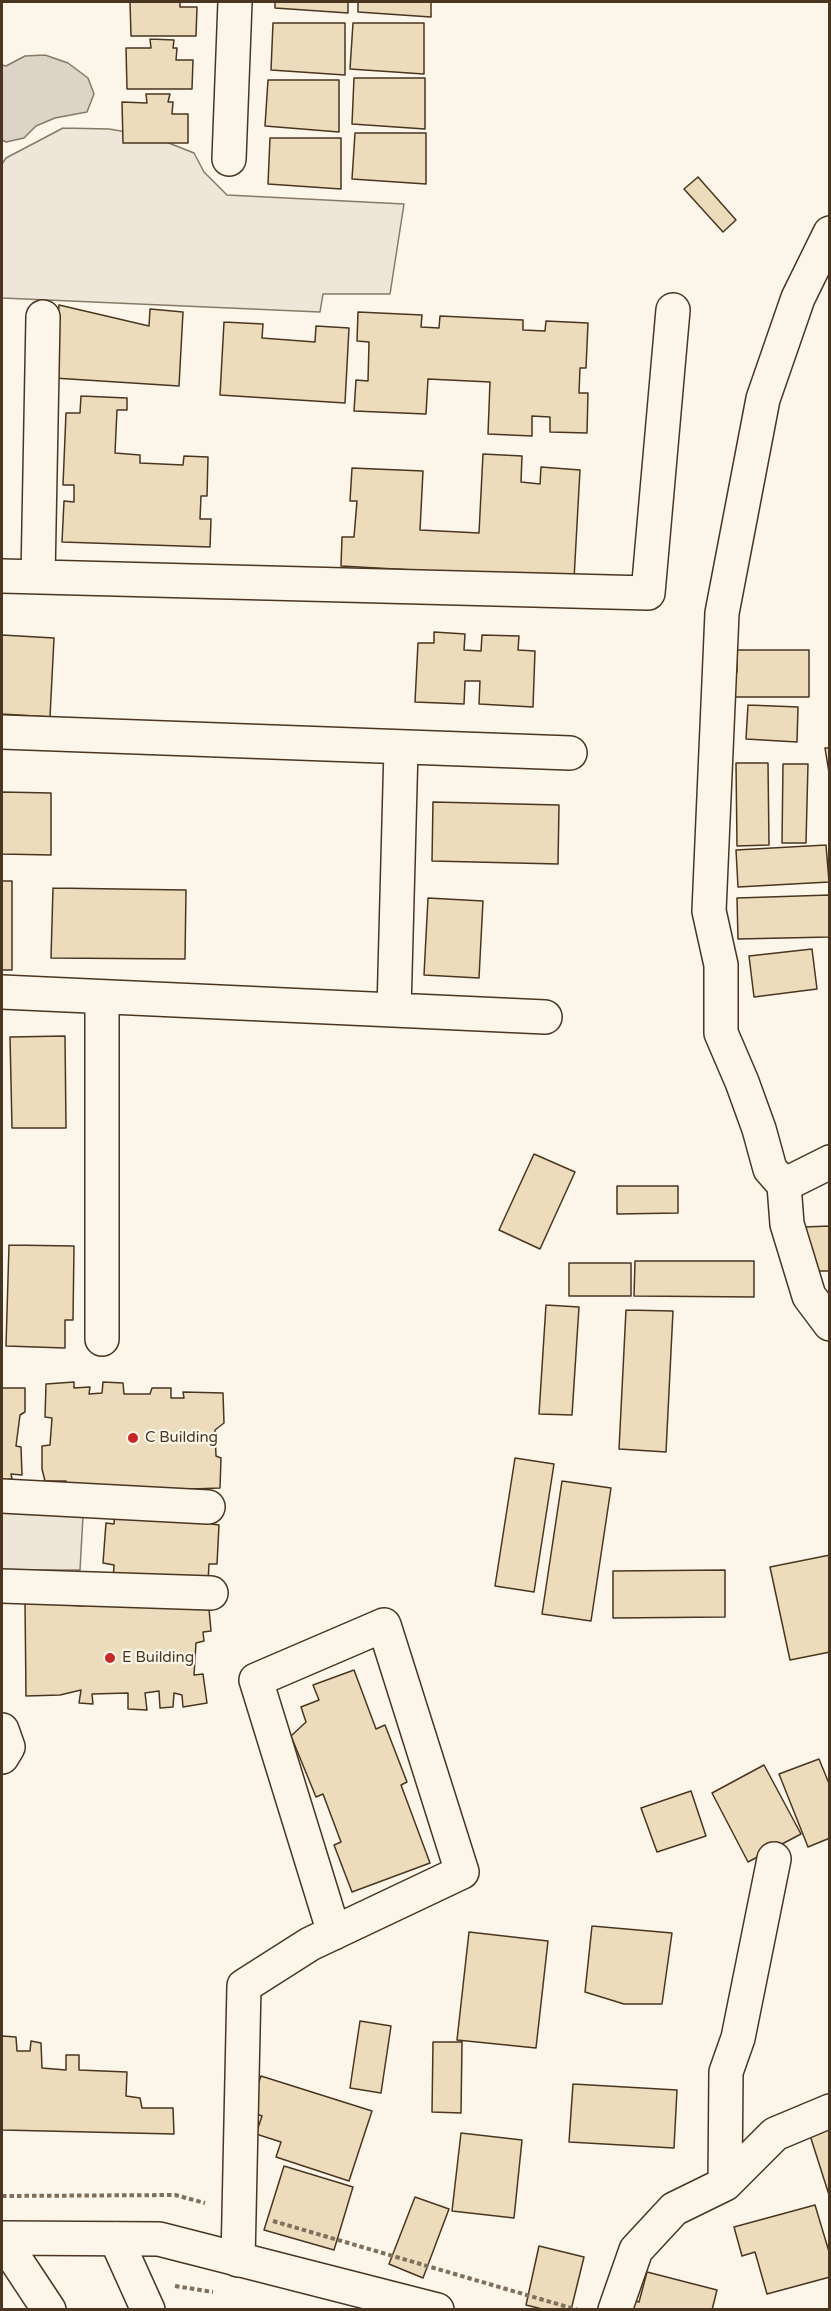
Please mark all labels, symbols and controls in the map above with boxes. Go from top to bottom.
place label: C Building [145,1429,218,1447]
marker: C Building [126,1431,140,1445]
place label: E Building [122,1649,194,1667]
marker: E Building [103,1651,117,1665]

